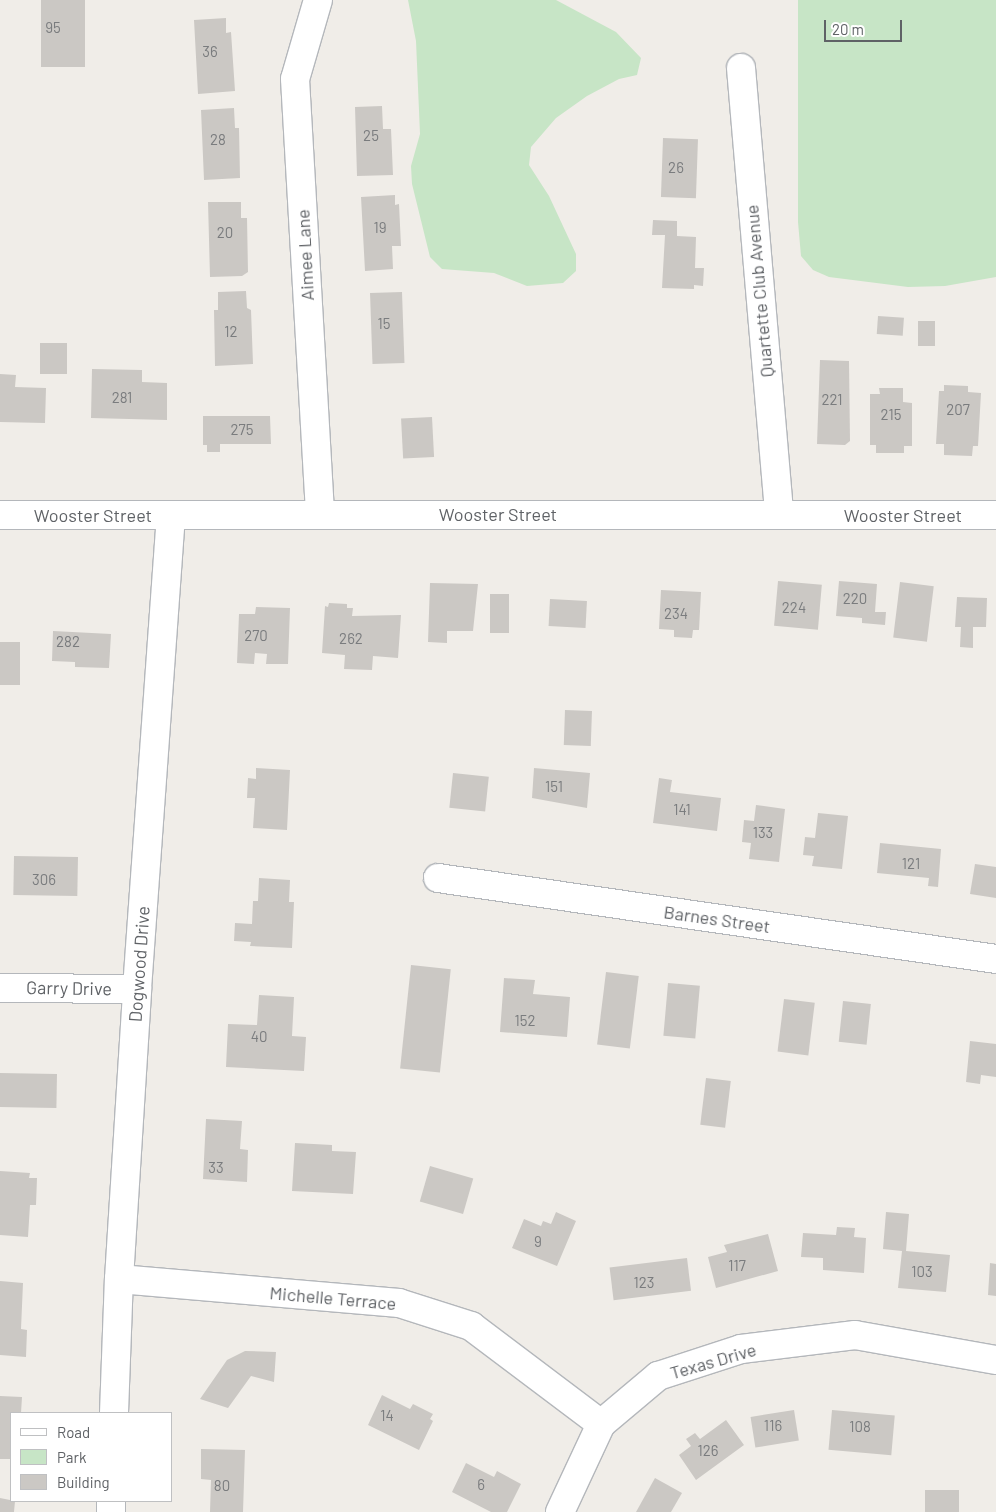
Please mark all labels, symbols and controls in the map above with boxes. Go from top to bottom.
scale bar [826,10,904,42]
house number: 95 [45,19,61,37]
text: 20 m [832,20,864,38]
house number: 36 [202,43,218,61]
house number: 25 [363,127,379,145]
house number: 28 [210,131,226,149]
house number: 26 [668,159,684,177]
street label: Quartette Club Avenue [741,204,777,378]
street label: Aimee Lane [292,209,318,301]
house number: 19 [373,219,387,237]
house number: 20 [217,224,233,242]
house number: 15 [378,315,390,333]
house number: 12 [224,323,238,341]
house number: 281 [112,389,132,407]
house number: 221 [821,391,843,409]
house number: 207 [946,401,970,419]
house number: 215 [881,406,901,424]
house number: 275 [231,421,253,439]
street label: Wooster Street [439,503,557,525]
street label: Wooster Street [34,504,152,526]
street label: Wooster Street [844,504,962,526]
house number: 220 [843,590,867,608]
house number: 224 [782,599,806,617]
house number: 234 [664,605,688,623]
house number: 270 [244,627,268,645]
house number: 262 [339,630,363,648]
house number: 282 [56,633,80,651]
house number: 151 [545,778,563,796]
house number: 141 [673,801,691,819]
house number: 133 [753,824,773,842]
house number: 121 [902,855,920,873]
house number: 306 [32,871,56,889]
street label: Barnes Street [662,901,772,937]
street label: Dogwood Drive [124,905,154,1023]
street label: Garry Drive [26,976,112,1000]
house number: 152 [515,1012,535,1030]
house number: 40 [251,1028,267,1046]
house number: 33 [208,1159,224,1177]
house number: 9 [534,1233,542,1251]
house number: 117 [728,1257,746,1275]
house number: 103 [911,1263,933,1281]
house number: 123 [634,1274,654,1292]
street label: Michelle Terrace [269,1282,397,1314]
street label: Texas Drive [668,1338,758,1384]
house number: 14 [380,1407,394,1425]
legend [10,1412,172,1502]
house number: 116 [764,1417,782,1435]
house number: 108 [849,1418,871,1436]
text: Road [57,1423,90,1441]
house number: 126 [697,1442,719,1460]
text: Park [57,1448,86,1466]
text: Building [57,1473,110,1491]
house number: 6 [477,1476,485,1494]
house number: 80 [214,1477,230,1495]

